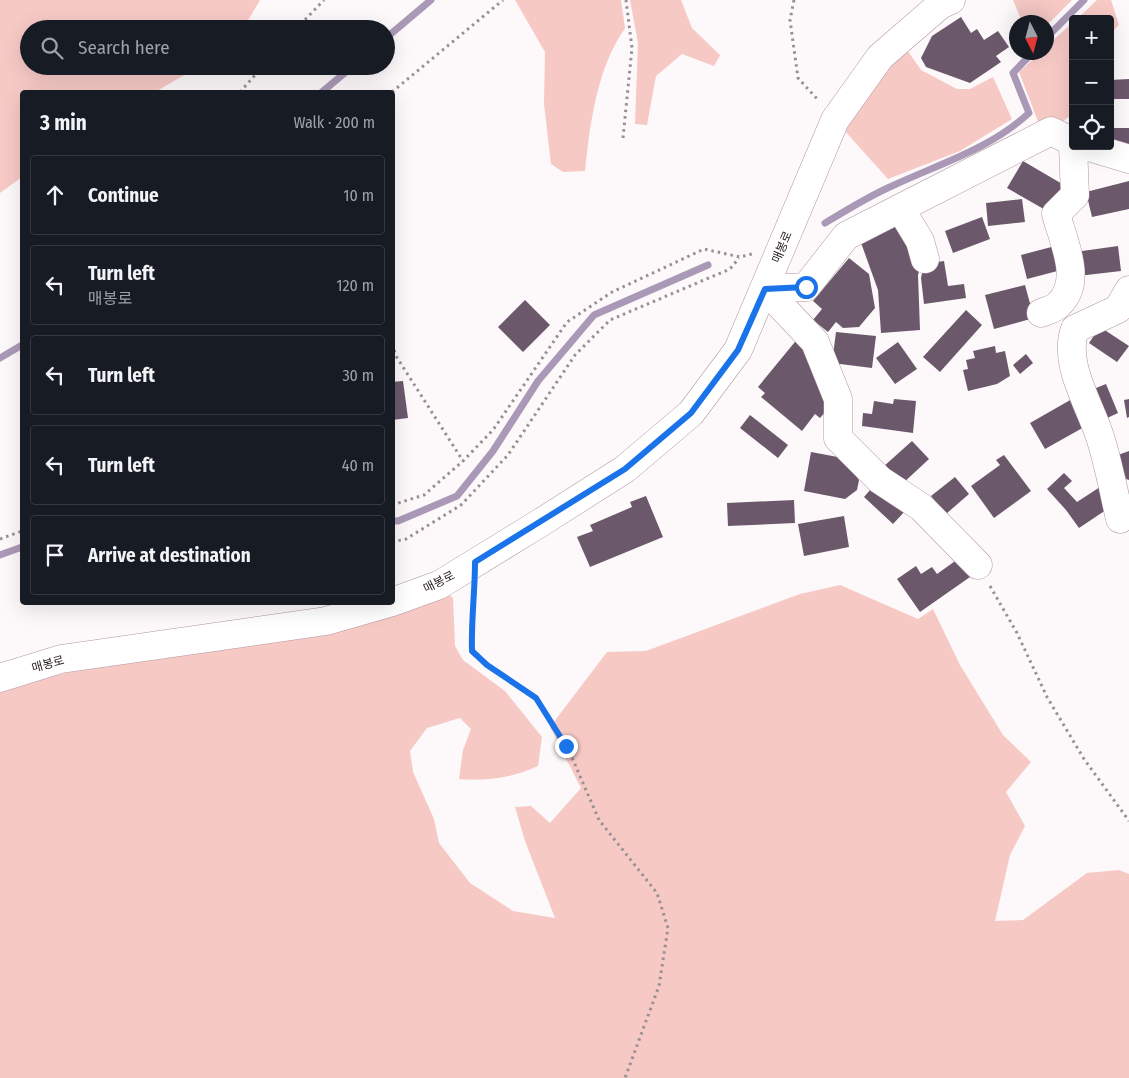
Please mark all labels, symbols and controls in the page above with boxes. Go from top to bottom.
north arrow [1009,15,1054,60]
map controls [1069,15,1114,150]
button: + [1069,15,1114,60]
search box [20,20,395,75]
icon: search [38,34,66,62]
text: Search here [78,36,170,59]
button: − [1069,60,1114,105]
button: locate [1069,105,1114,150]
text: 3 min [40,110,87,136]
text: Walk · 200 m [293,113,375,132]
icon: ahead [41,181,69,209]
text: Continue [88,184,159,207]
text: 10 m [343,186,374,205]
street label: 매봉로 [769,229,795,265]
text: Turn left [88,262,155,285]
icon: left [41,271,69,299]
text: 120 m [336,276,374,295]
route start [795,276,818,299]
text: 매봉로 [88,289,132,308]
icon: left [41,361,69,389]
text: Turn left [88,364,155,387]
text: 30 m [342,366,374,385]
icon: left [41,451,69,479]
text: Turn left [88,454,155,477]
text: 40 m [342,456,374,475]
icon: arrive [41,541,69,569]
text: Arrive at destination [88,544,251,567]
street label: 매봉로 [421,568,457,596]
street label: 매봉로 [30,653,66,675]
route end [555,735,578,758]

